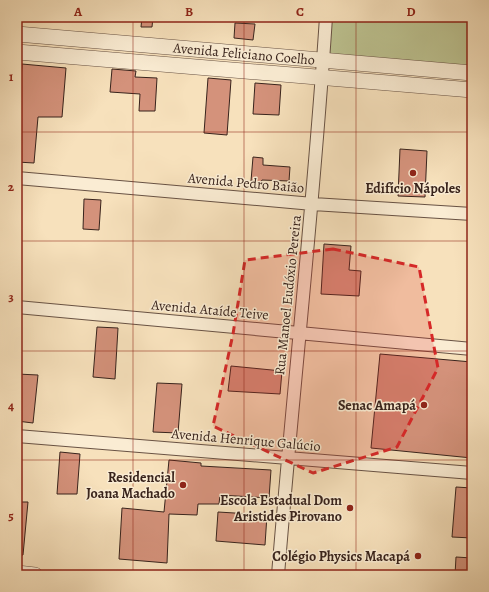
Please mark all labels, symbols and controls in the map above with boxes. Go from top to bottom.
text: A [73,3,83,20]
text: B [185,3,193,20]
text: C [296,3,304,20]
text: D [406,3,416,20]
street label: Avenida Feliciano Coelho [171,38,316,70]
text: 1 [9,68,14,85]
street label: Avenida Pedro Baião [186,168,305,198]
marker: Edifício Nápoles [408,168,418,178]
text: 2 [8,178,15,195]
place label: Edifício Nápoles [365,179,461,198]
street label: Rua Manoel Eudóxio Pereira [270,213,306,376]
text: 3 [8,288,14,305]
street label: Avenida Ataíde Teive [150,295,269,325]
place label: Senac Amapá [338,396,416,415]
text: 4 [8,397,14,414]
marker: Senac Amapá [419,400,429,410]
street label: Avenida Henrique Galúcio [170,424,321,456]
place label: Residencial Joana Machado [86,468,175,503]
marker: Residencial Joana Machado [178,480,188,490]
place label: Escola Estadual Dom Aristides Pirovano [220,491,342,526]
marker: Escola Estadual Dom Aristides Pirovano [345,503,355,513]
text: 5 [8,507,14,524]
place label: Colégio Physics Macapá [272,547,410,566]
marker: Colégio Physics Macapá [413,551,423,561]

